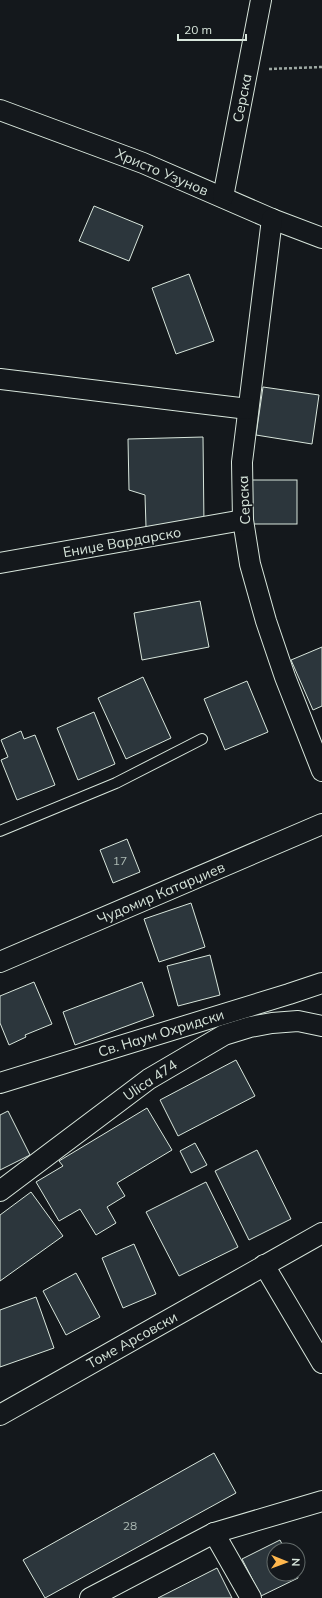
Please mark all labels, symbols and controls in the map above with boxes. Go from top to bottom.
scale bar [178,16,246,42]
text: 20 m [184,22,212,37]
street label: Серска [229,72,255,124]
street label: Христо Узунов [113,144,211,200]
street label: Серска [234,475,254,525]
street label: Ениџе Вардарско [62,523,182,561]
house number: 17 [113,853,127,868]
street label: Чудомир Катарџиев [94,858,228,928]
street label: Св. Наум Охридски [96,1005,226,1061]
street label: Ulica 474 [120,1055,181,1105]
street label: Томе Арсовски [83,1308,181,1372]
house number: 28 [123,1518,137,1533]
north arrow [266,1542,306,1582]
text: N [289,1558,303,1566]

